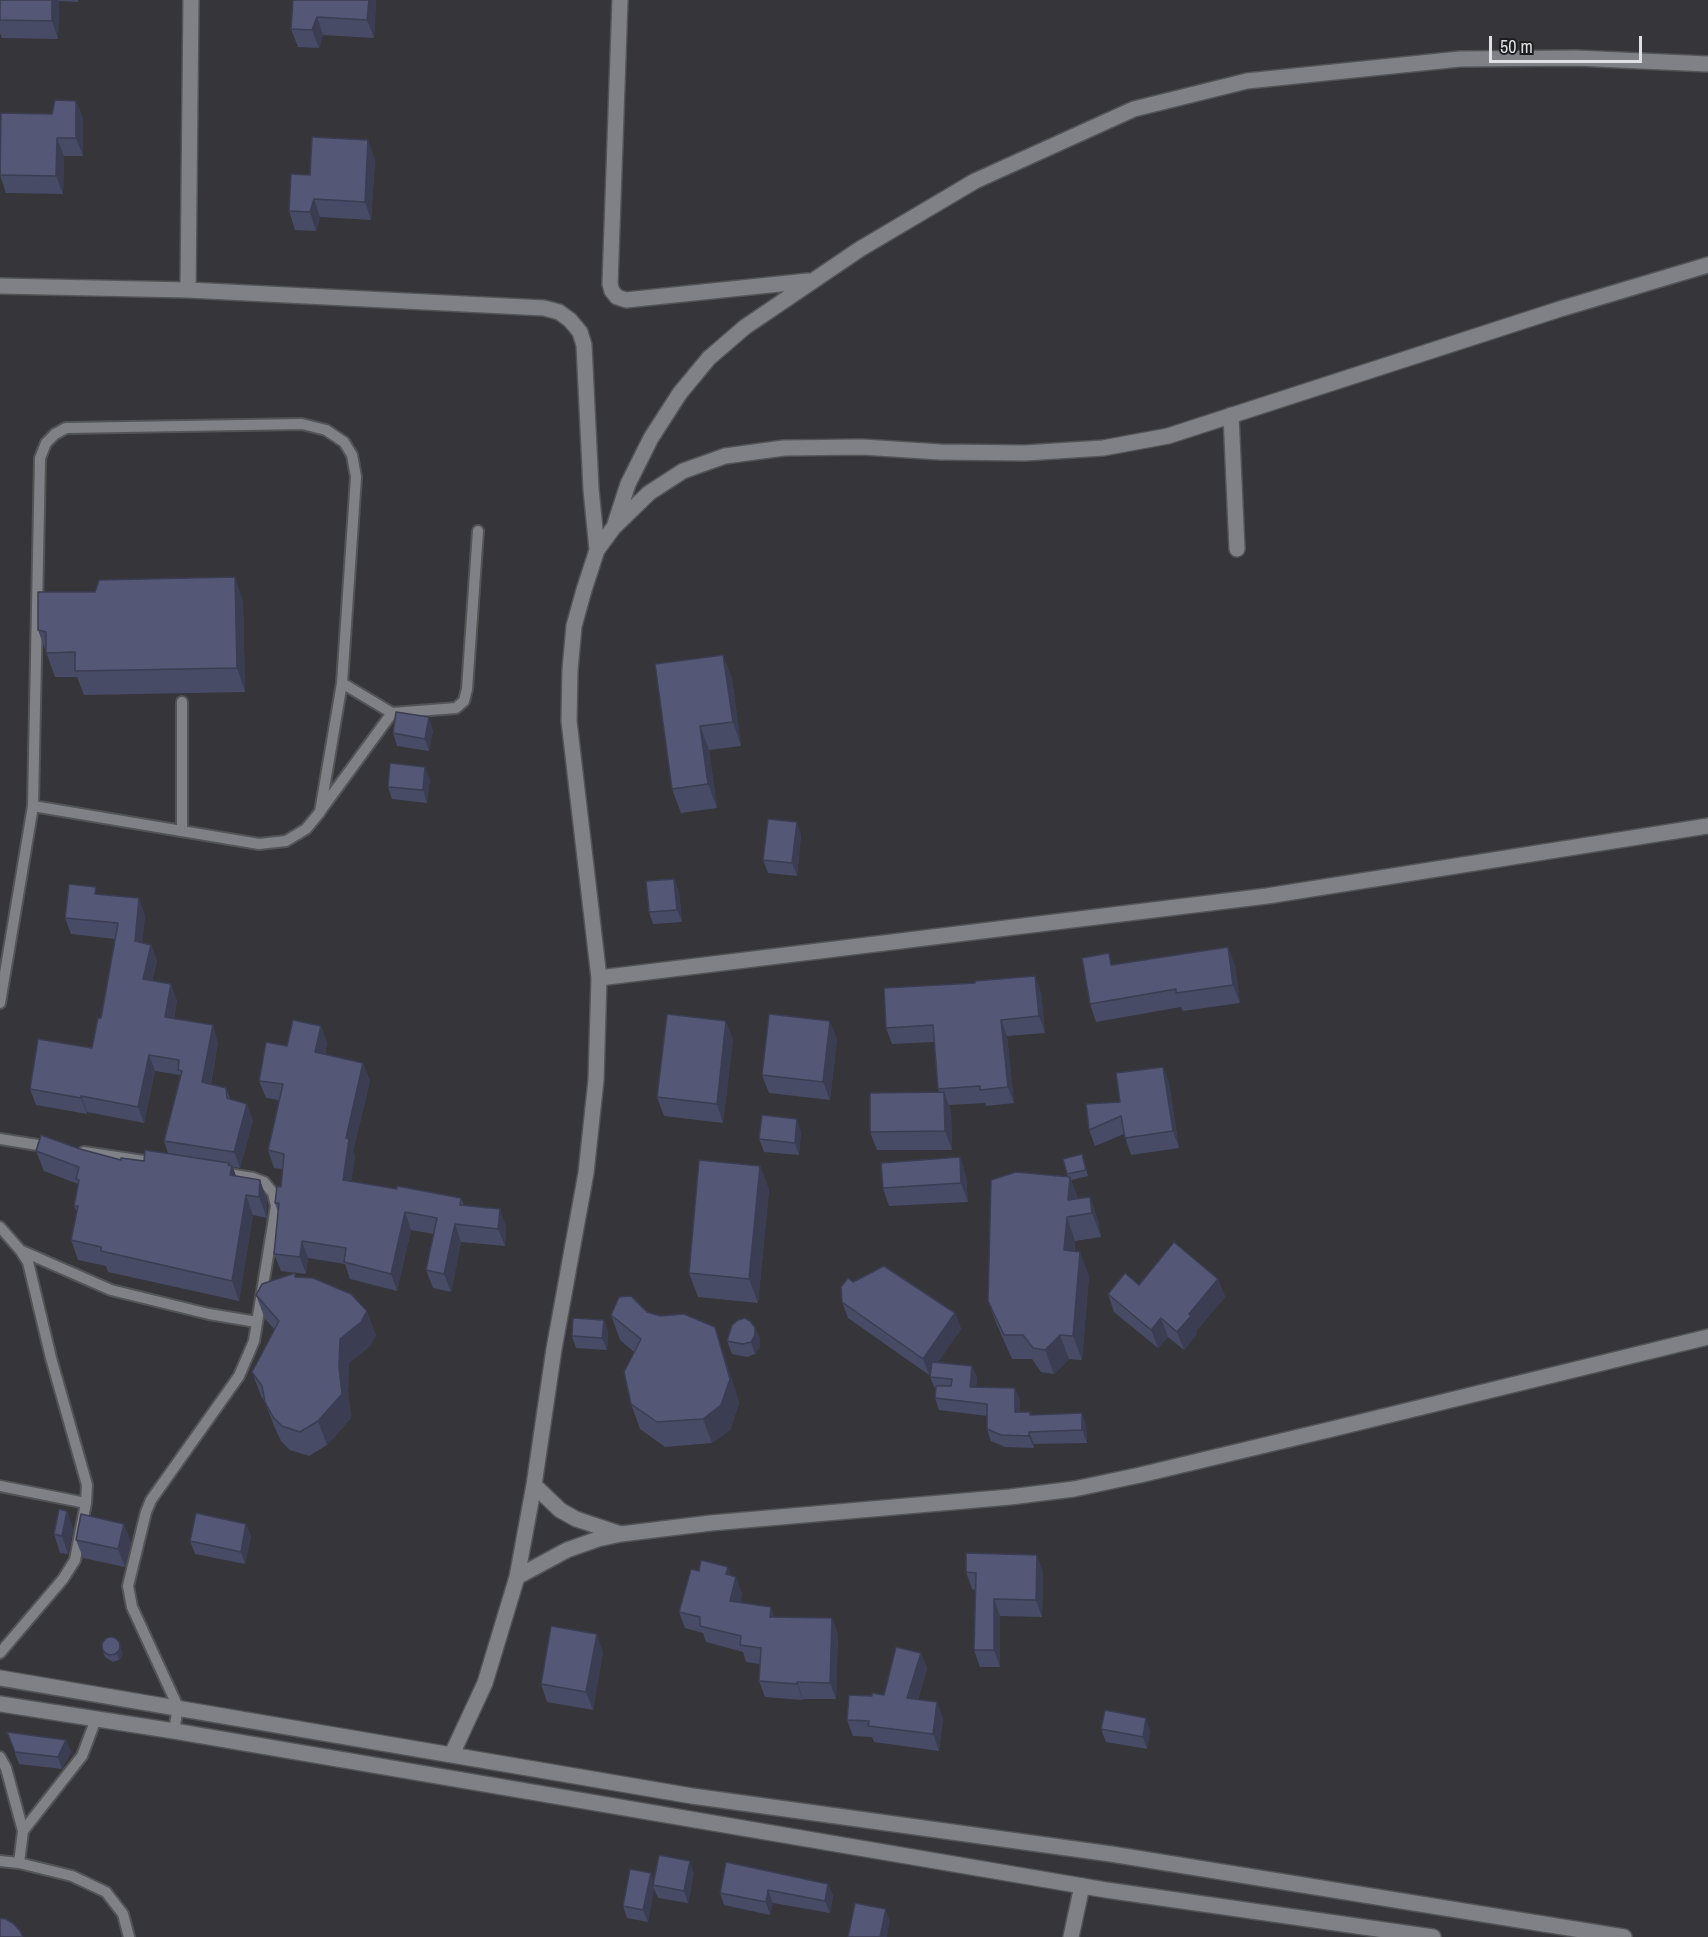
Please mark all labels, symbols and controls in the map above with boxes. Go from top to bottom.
scale bar [1492,24,1645,62]
text: 50 m [1500,34,1533,59]

